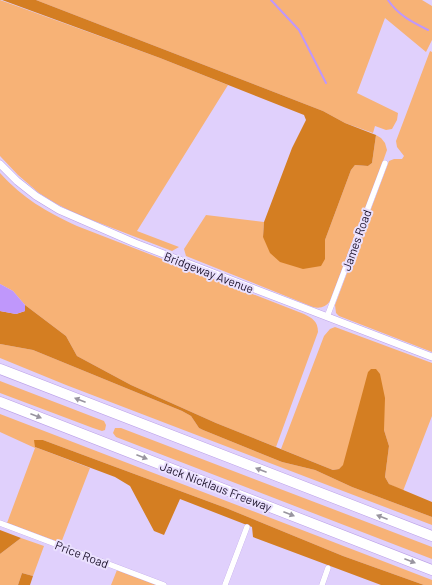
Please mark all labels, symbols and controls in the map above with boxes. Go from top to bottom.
street label: James Road [338,208,374,272]
street label: Bridgeway Avenue [162,248,256,296]
one-way arrow [73,397,85,403]
one-way arrow [31,414,43,420]
one-way arrow [136,454,148,460]
street label: Jack Nicklaus Freeway [158,458,274,514]
one-way arrow [255,467,267,473]
one-way arrow [283,511,295,517]
one-way arrow [376,513,388,519]
street label: Price Road [53,537,111,571]
one-way arrow [405,559,417,565]

